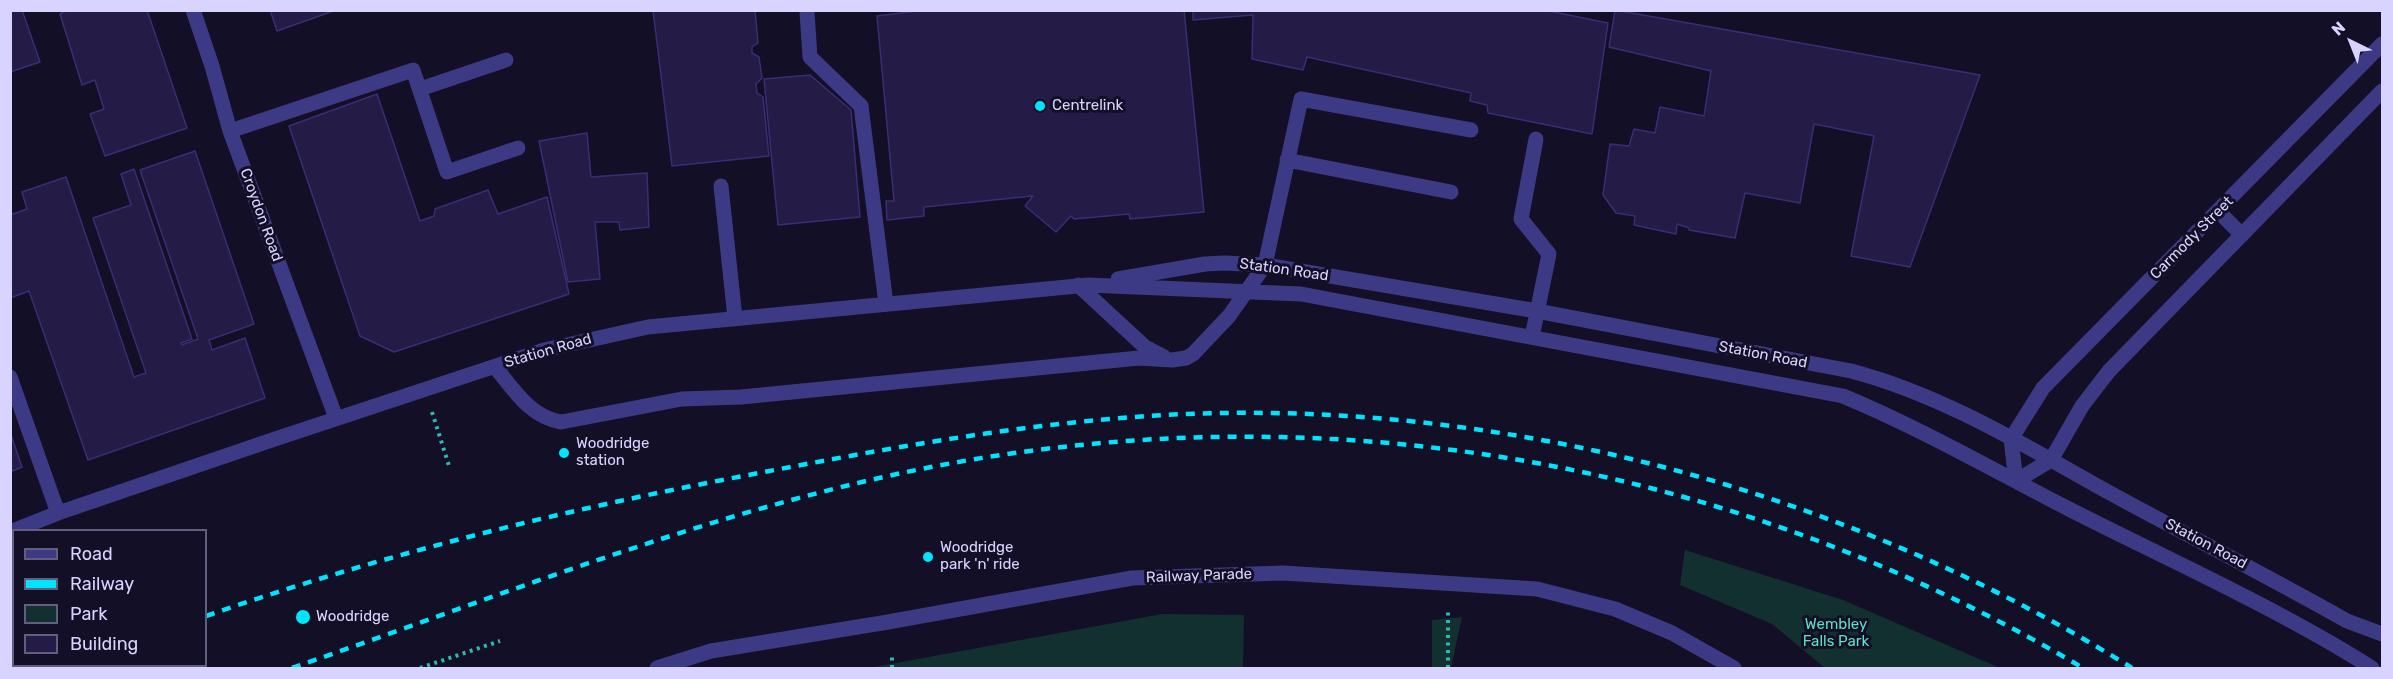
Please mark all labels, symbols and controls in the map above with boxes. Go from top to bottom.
north arrow [2321,12,2381,72]
text: N [2328,18,2349,39]
place label: Centrelink [1052,97,1123,115]
marker: Centrelink [1033,99,1047,113]
street label: Croydon Road [236,166,286,264]
street label: Carmody Street [2147,193,2237,283]
street label: Station Road [1238,255,1330,285]
street label: Station Road [502,330,594,372]
street label: Station Road [1717,338,1809,372]
place label: Woodridge station [576,435,649,470]
marker: Woodridge station [557,446,571,460]
street label: Station Road [2162,515,2250,573]
legend [12,529,207,667]
place label: Woodridge park 'n' ride [940,539,1020,574]
text: Road [70,543,113,565]
marker: Woodridge park 'n' ride [921,550,935,564]
street label: Railway Parade [1146,565,1252,587]
text: Railway [70,573,134,595]
text: Park [70,603,107,625]
marker: Woodridge [294,608,312,626]
place label: Woodridge [316,608,389,626]
park label: Wembley Falls Park [1803,616,1869,651]
text: Building [70,633,138,655]

